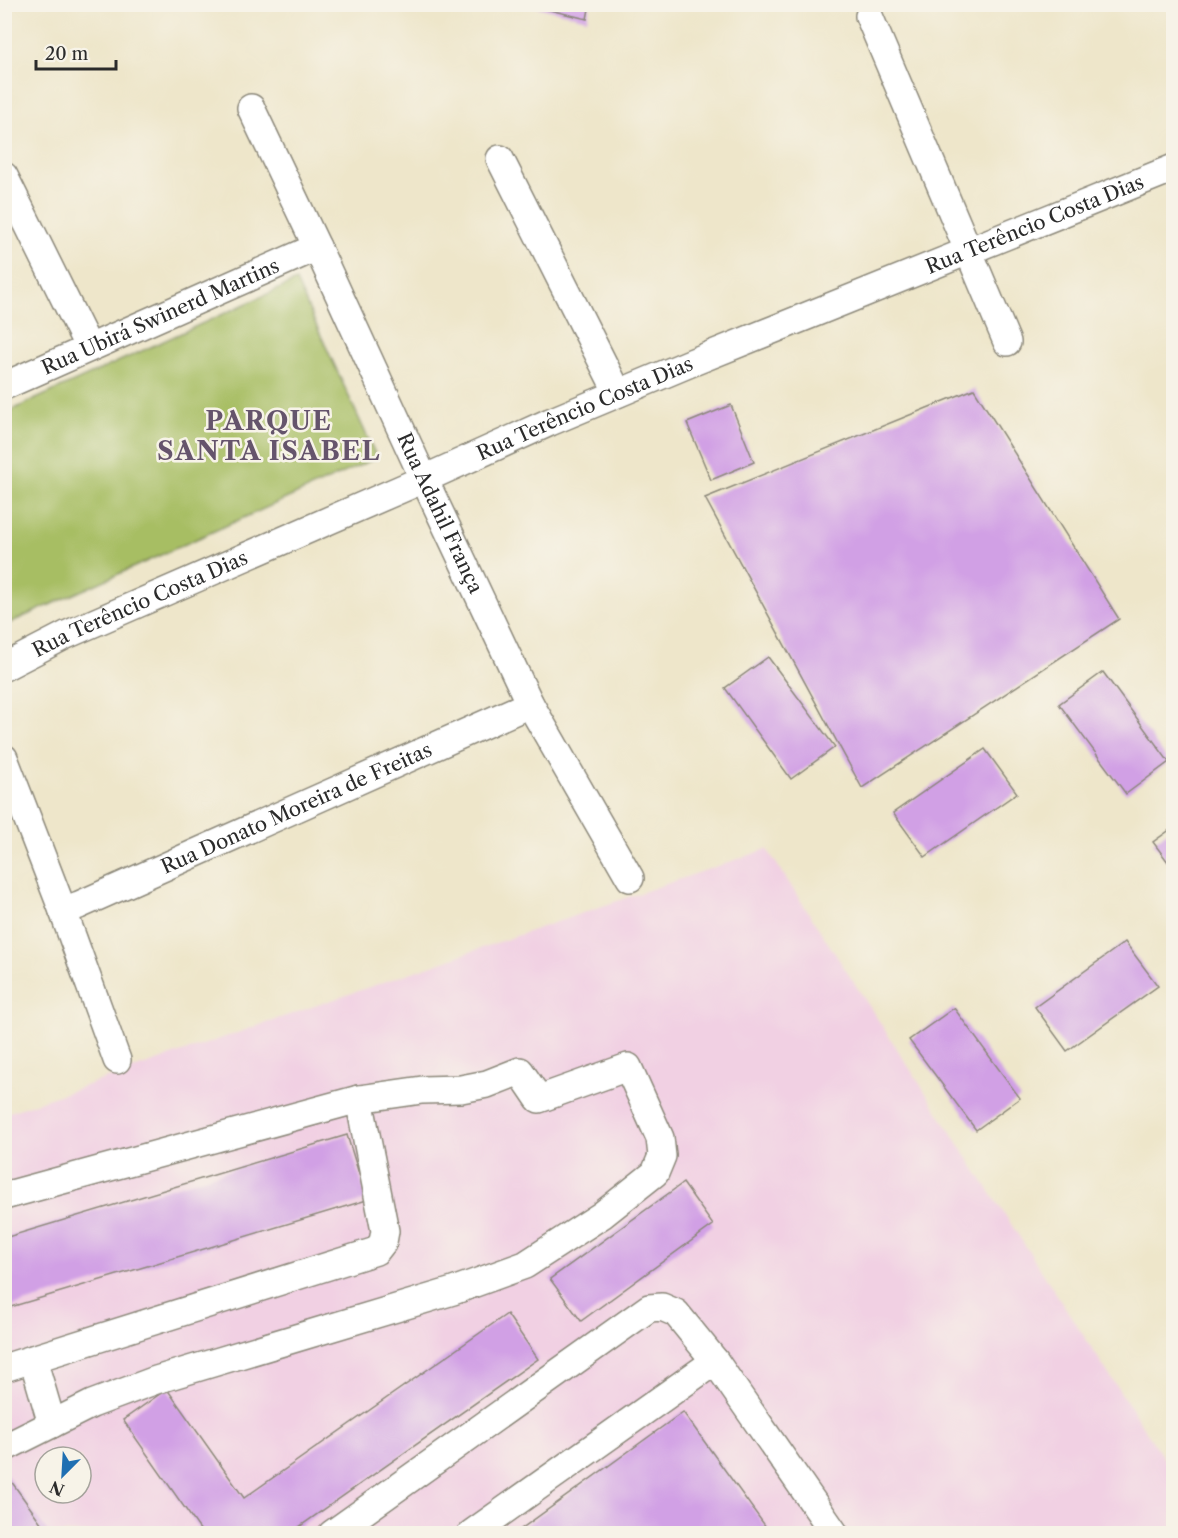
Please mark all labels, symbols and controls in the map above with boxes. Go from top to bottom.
scale bar [36,33,116,71]
text: 20 m [45,43,89,65]
street label: Rua Terêncio Costa Dias [922,170,1147,279]
street label: Rua Ubirá Swinerd Martins [38,253,283,380]
street label: Rua Terêncio Costa Dias [473,351,697,466]
district label: PARQUE SANTA ISABEL [157,405,381,467]
street label: Rua Adahil França [392,429,488,598]
street label: Rua Terêncio Costa Dias [28,545,251,662]
street label: Rua Donato Moreira de Freitas [157,737,435,879]
north arrow [33,1445,93,1505]
text: N [46,1477,67,1501]

